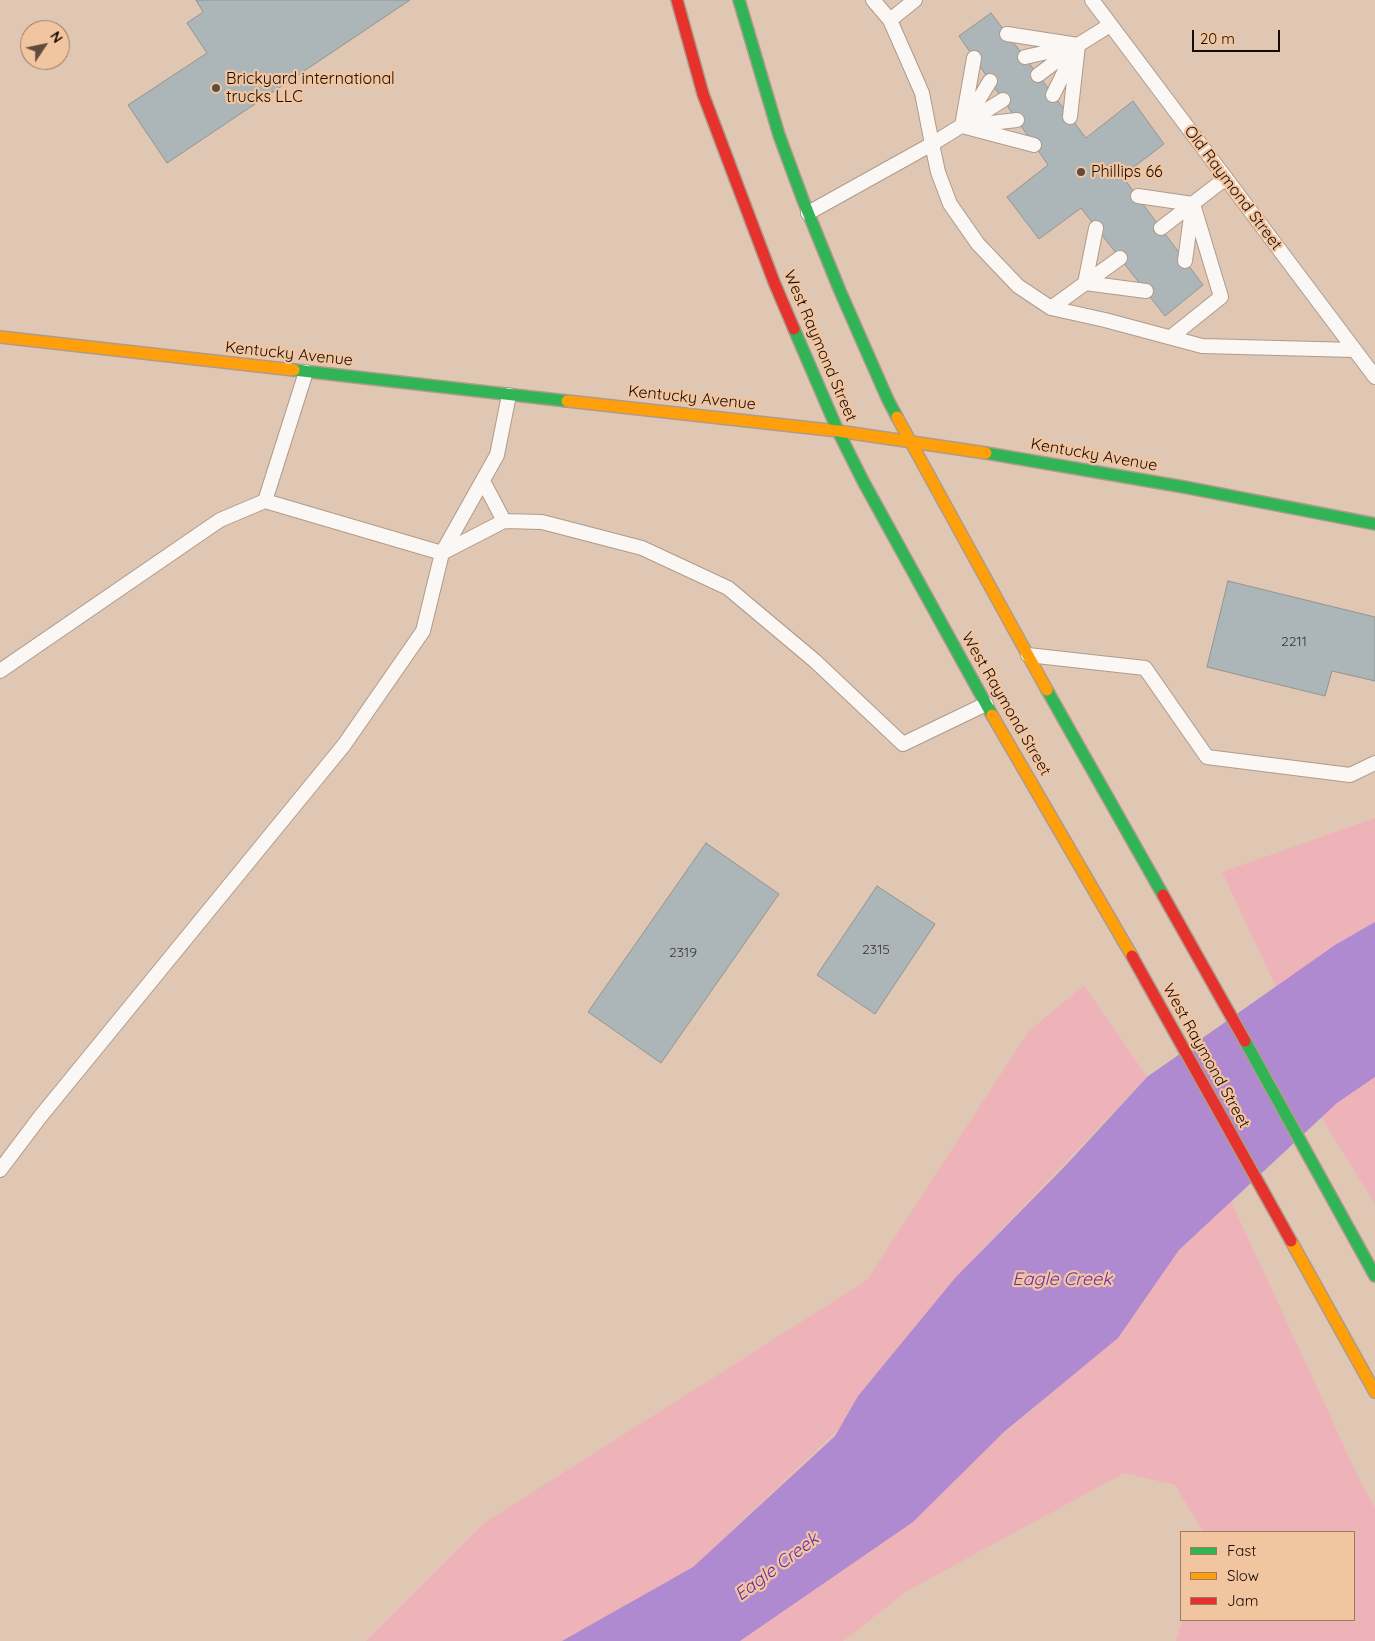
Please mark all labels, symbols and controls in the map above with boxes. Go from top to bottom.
north arrow [20,20,70,70]
scale bar [1195,20,1282,52]
text: N [46,28,67,46]
text: 20 m [1200,29,1235,48]
place label: Brickyard international trucks LLC [226,69,395,107]
marker: Brickyard international trucks LLC [210,82,222,94]
street label: Old Raymond Street [1180,122,1286,254]
place label: Phillips 66 [1091,162,1163,182]
marker: Phillips 66 [1075,166,1087,178]
street label: West Raymond Street [779,267,861,425]
street label: Kentucky Avenue [224,338,354,370]
street label: Kentucky Avenue [627,382,757,414]
street label: Kentucky Avenue [1029,434,1159,476]
street label: West Raymond Street [957,629,1055,779]
house number: 2211 [1281,634,1307,650]
house number: 2315 [862,942,890,958]
house number: 2319 [669,945,697,961]
street label: West Raymond Street [1158,980,1254,1132]
water label: Eagle Creek [1012,1269,1112,1291]
water label: Eagle Creek [731,1528,823,1606]
legend [1180,1531,1355,1621]
text: Fast [1227,1541,1256,1560]
text: Slow [1227,1566,1259,1585]
text: Jam [1227,1591,1258,1610]

